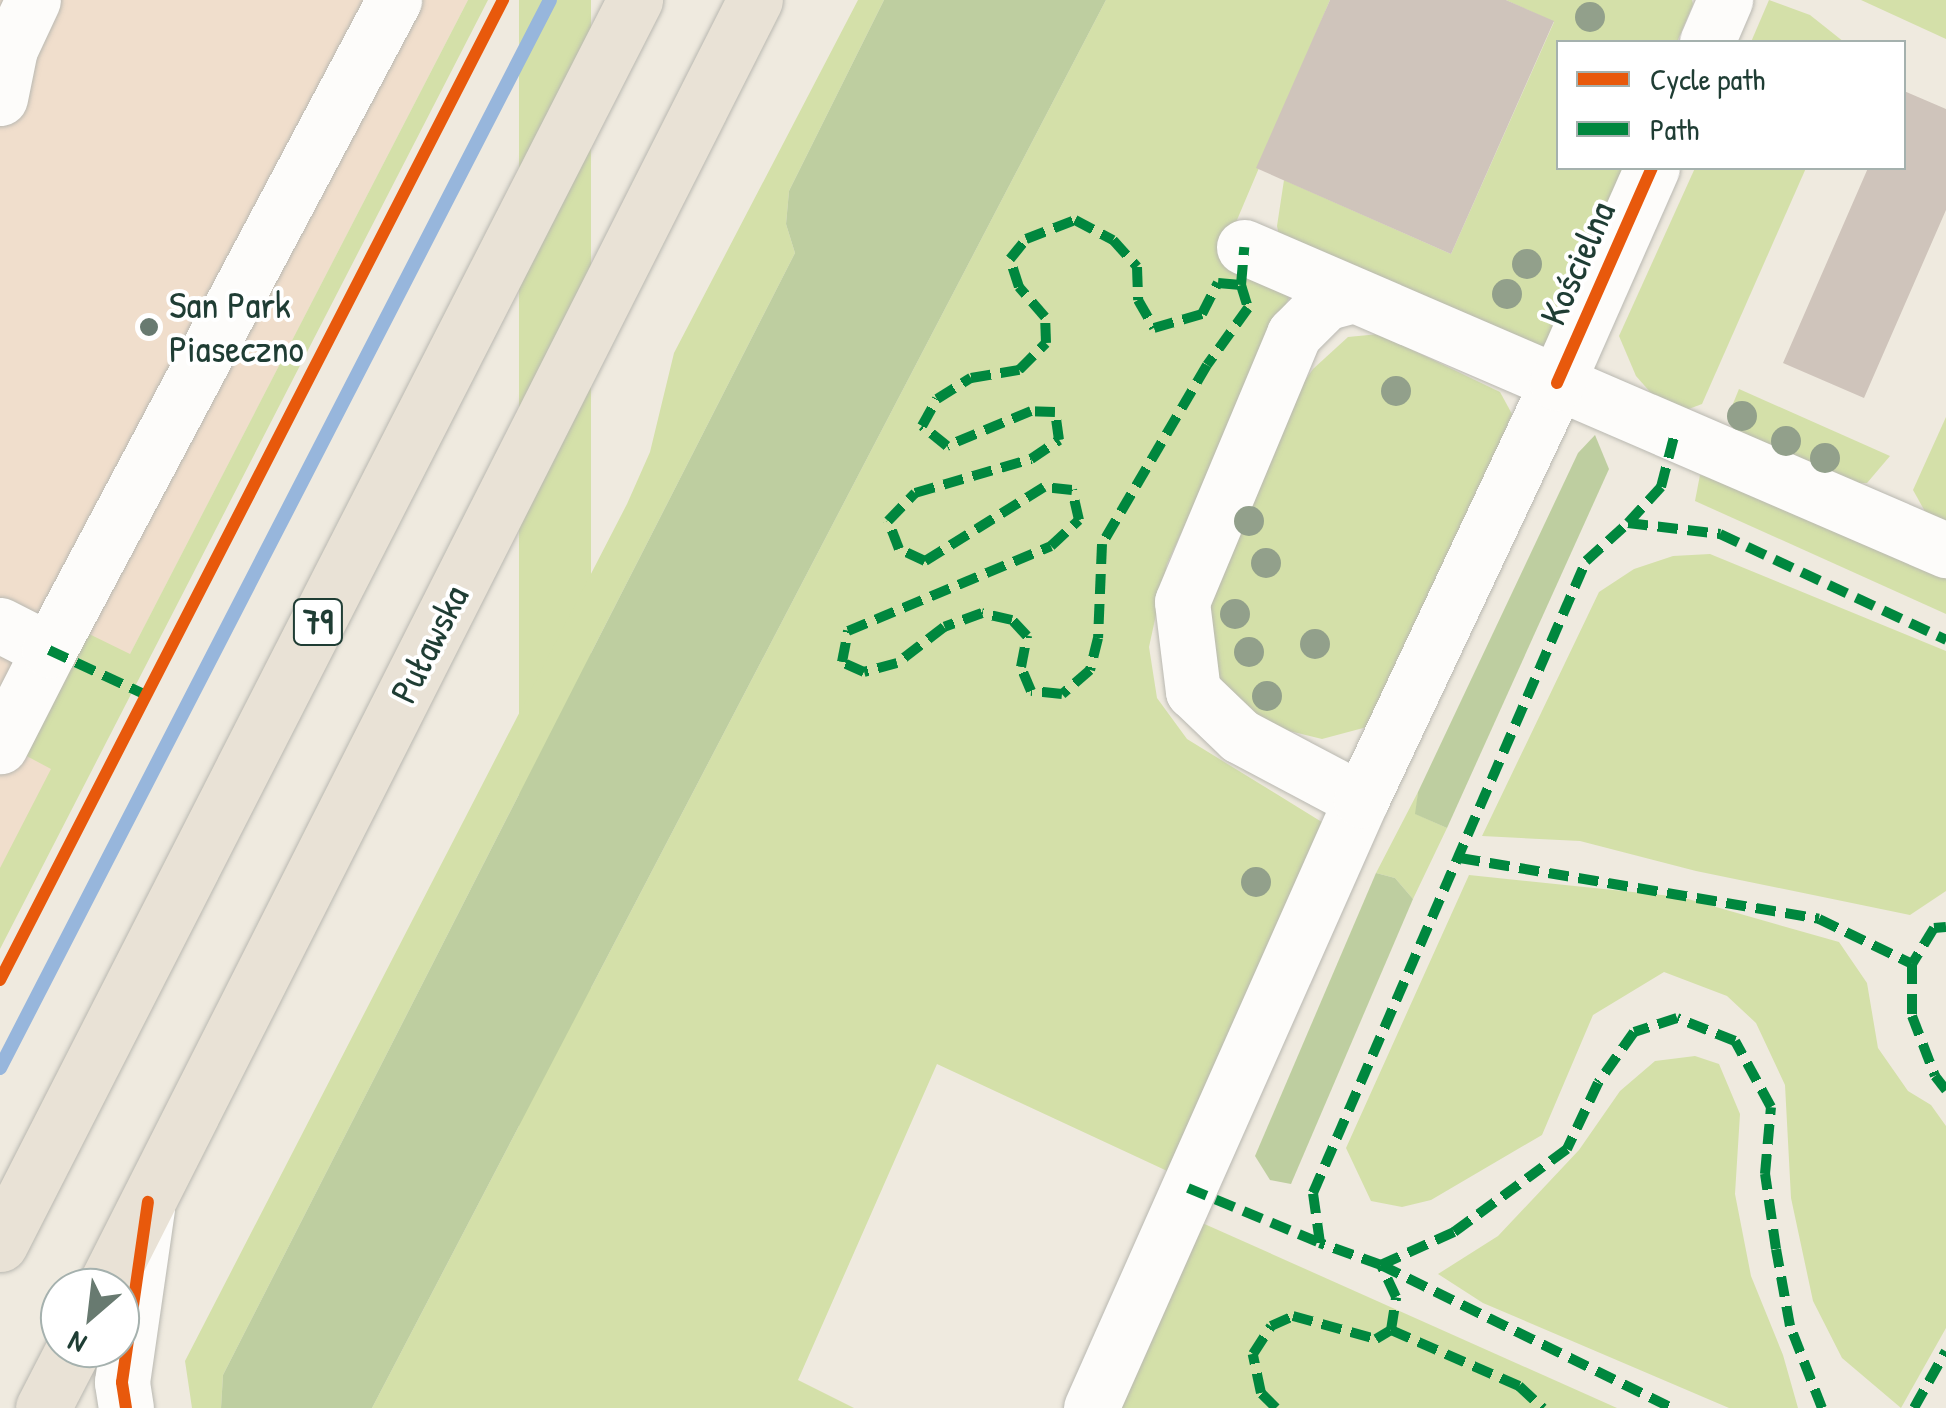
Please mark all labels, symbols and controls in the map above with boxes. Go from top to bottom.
legend [1556,40,1906,170]
text: Cycle path [1650,59,1765,99]
text: Path [1650,109,1699,149]
street label: Kościelna [1530,194,1624,332]
place label: San Park Piaseczno [169,282,304,372]
marker: San Park Piaseczno [138,316,160,338]
street label: Puławska [380,578,478,710]
road number: 79 [290,592,346,652]
north arrow [40,1268,140,1368]
text: N [61,1322,92,1363]

